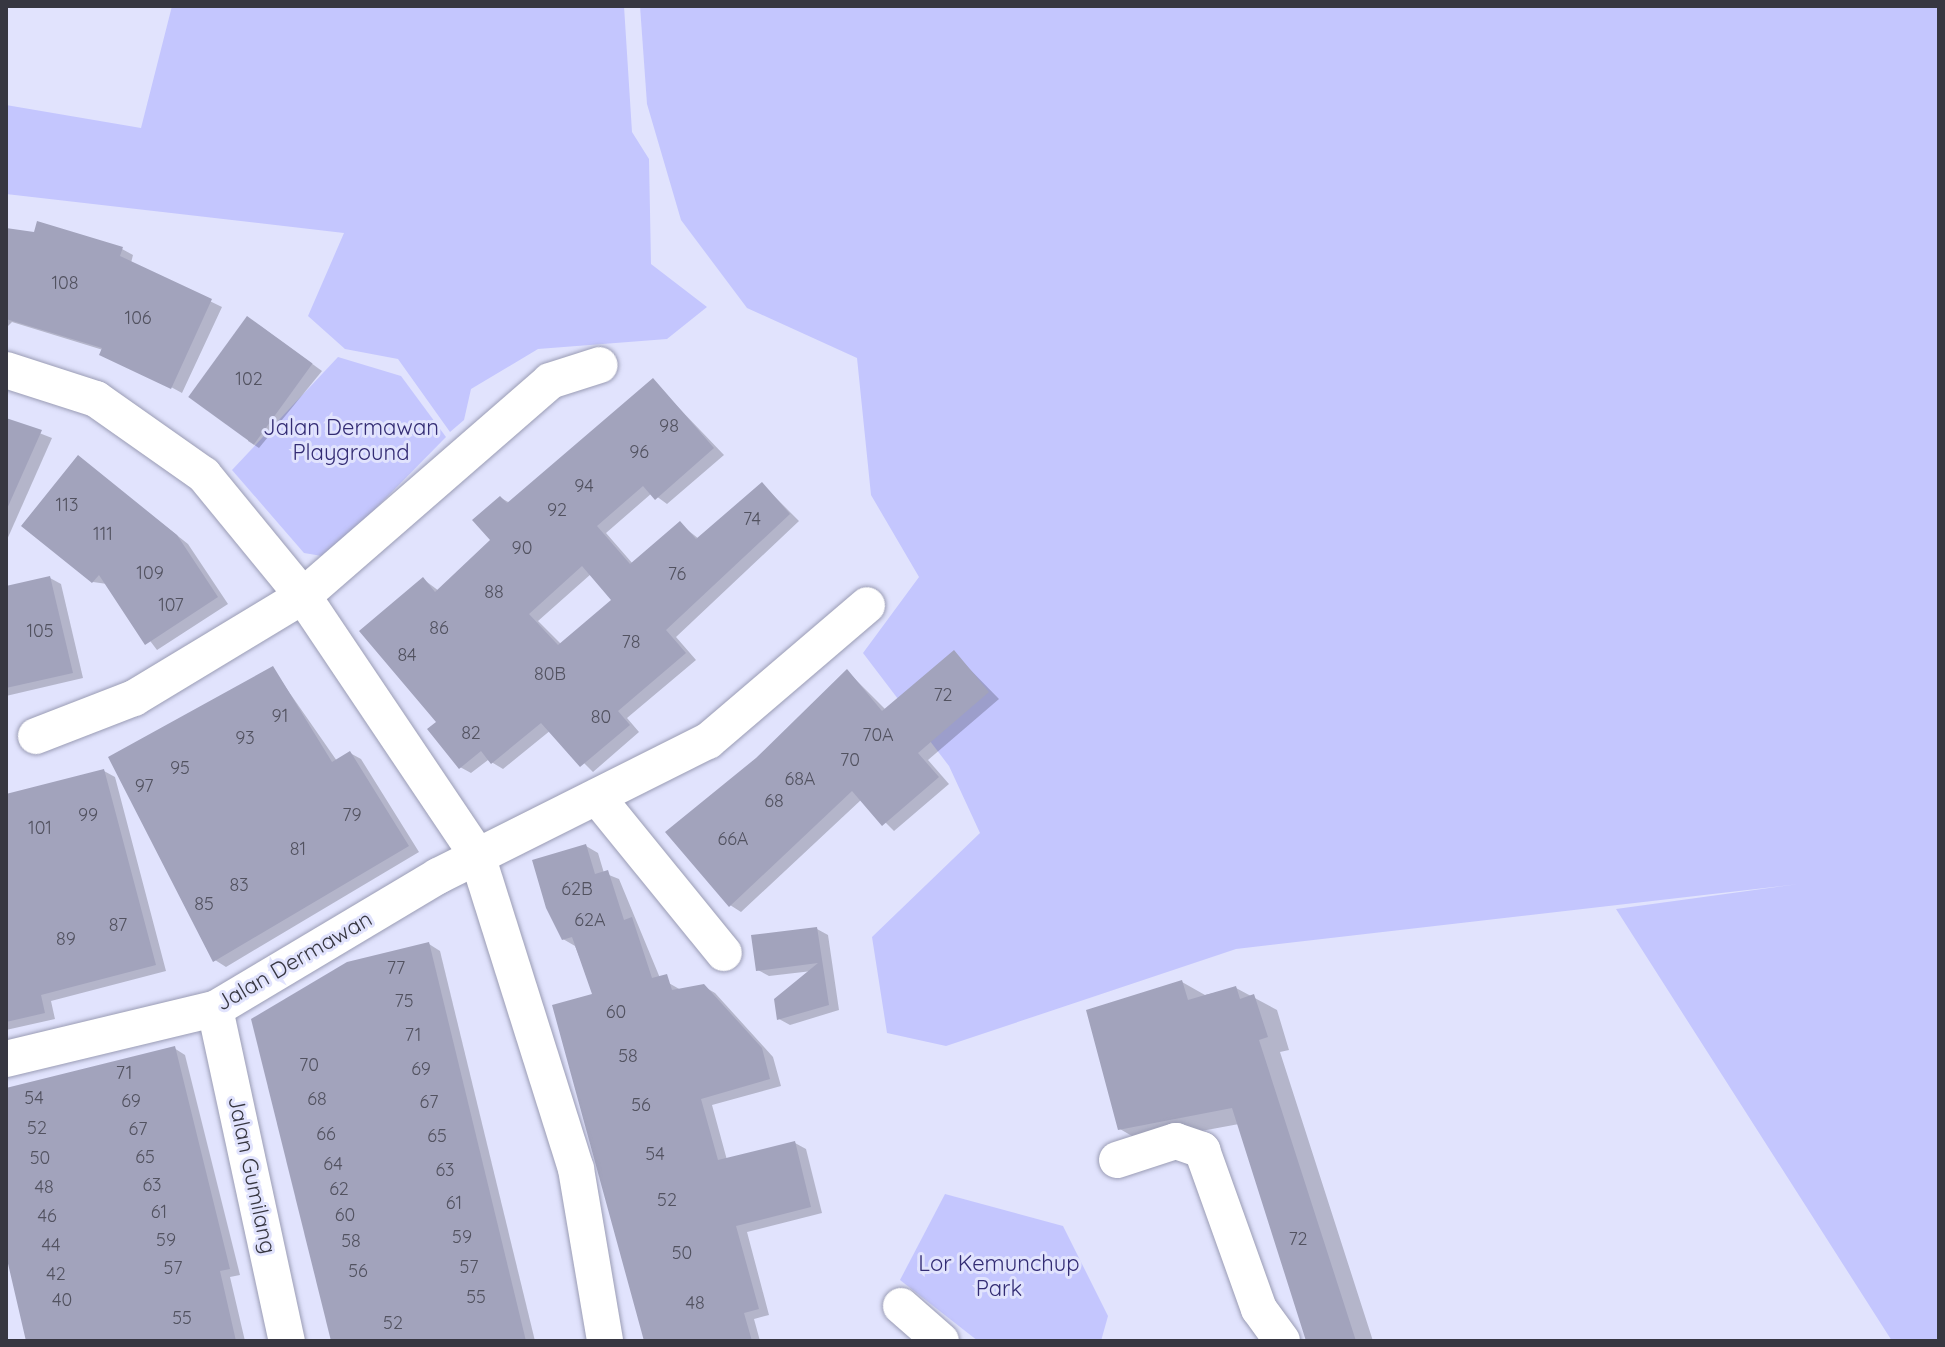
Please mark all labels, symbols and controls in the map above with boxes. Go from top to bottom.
house number: 108 [51,272,79,294]
house number: 106 [124,307,152,329]
house number: 102 [235,368,263,390]
park label: Jalan Dermawan Playground [263,414,439,466]
house number: 98 [659,415,679,437]
house number: 96 [629,441,649,463]
house number: 94 [574,475,594,497]
house number: 113 [56,494,78,516]
house number: 92 [547,499,567,521]
house number: 74 [743,508,761,530]
house number: 111 [93,523,113,545]
house number: 90 [512,537,532,559]
house number: 109 [136,562,164,584]
house number: 76 [668,563,686,585]
house number: 88 [484,581,504,603]
house number: 107 [158,594,184,616]
house number: 86 [429,617,449,639]
house number: 105 [26,620,54,642]
house number: 78 [622,631,640,653]
house number: 84 [397,644,417,666]
house number: 80B [534,663,566,685]
house number: 72 [933,684,953,706]
house number: 91 [272,705,288,727]
house number: 80 [591,706,611,728]
house number: 82 [461,722,481,744]
house number: 70A [862,724,894,746]
house number: 93 [235,727,255,749]
house number: 70 [840,749,860,771]
house number: 95 [170,757,190,779]
house number: 68A [784,768,816,790]
house number: 97 [135,775,153,797]
house number: 68 [764,790,784,812]
house number: 99 [78,804,98,826]
house number: 79 [342,804,362,826]
house number: 101 [28,817,52,839]
house number: 66A [717,828,749,850]
house number: 81 [290,838,306,860]
house number: 83 [229,874,249,896]
house number: 62B [561,878,593,900]
house number: 85 [194,893,214,915]
street label: Jalan Dermawan [211,906,377,1016]
house number: 62A [574,909,606,931]
house number: 87 [109,914,127,936]
house number: 89 [56,928,76,950]
house number: 77 [387,957,405,979]
house number: 75 [394,990,414,1012]
house number: 60 [606,1001,626,1023]
house number: 71 [405,1024,421,1046]
house number: 58 [618,1045,638,1067]
house number: 70 [299,1054,319,1076]
house number: 69 [411,1058,431,1080]
house number: 71 [116,1062,132,1084]
house number: 54 [24,1087,44,1109]
house number: 68 [307,1088,327,1110]
house number: 69 [121,1090,141,1112]
house number: 67 [420,1091,438,1113]
street label: Jalan Gumilang [222,1094,282,1256]
house number: 56 [631,1094,651,1116]
house number: 52 [27,1117,47,1139]
house number: 67 [129,1118,147,1140]
house number: 66 [316,1123,336,1145]
house number: 65 [427,1125,447,1147]
house number: 54 [645,1143,665,1165]
house number: 65 [135,1146,155,1168]
house number: 50 [30,1147,50,1169]
house number: 64 [323,1153,343,1175]
house number: 63 [435,1159,455,1181]
house number: 63 [142,1174,162,1196]
house number: 48 [34,1176,54,1198]
house number: 62 [329,1178,349,1200]
house number: 52 [657,1189,677,1211]
house number: 61 [446,1192,462,1214]
house number: 61 [151,1201,167,1223]
house number: 60 [335,1204,355,1226]
house number: 46 [37,1205,57,1227]
house number: 59 [452,1226,472,1248]
house number: 72 [1288,1228,1308,1250]
house number: 59 [156,1229,176,1251]
house number: 58 [341,1230,361,1252]
house number: 44 [42,1234,60,1256]
house number: 50 [672,1242,692,1264]
park label: Lor Kemunchup Park [918,1250,1080,1302]
house number: 57 [459,1256,479,1278]
house number: 57 [163,1257,183,1279]
house number: 56 [348,1260,368,1282]
house number: 42 [46,1263,66,1285]
house number: 55 [466,1286,486,1308]
house number: 40 [52,1289,72,1311]
house number: 48 [685,1292,705,1314]
house number: 55 [172,1307,192,1329]
house number: 52 [383,1312,403,1334]

